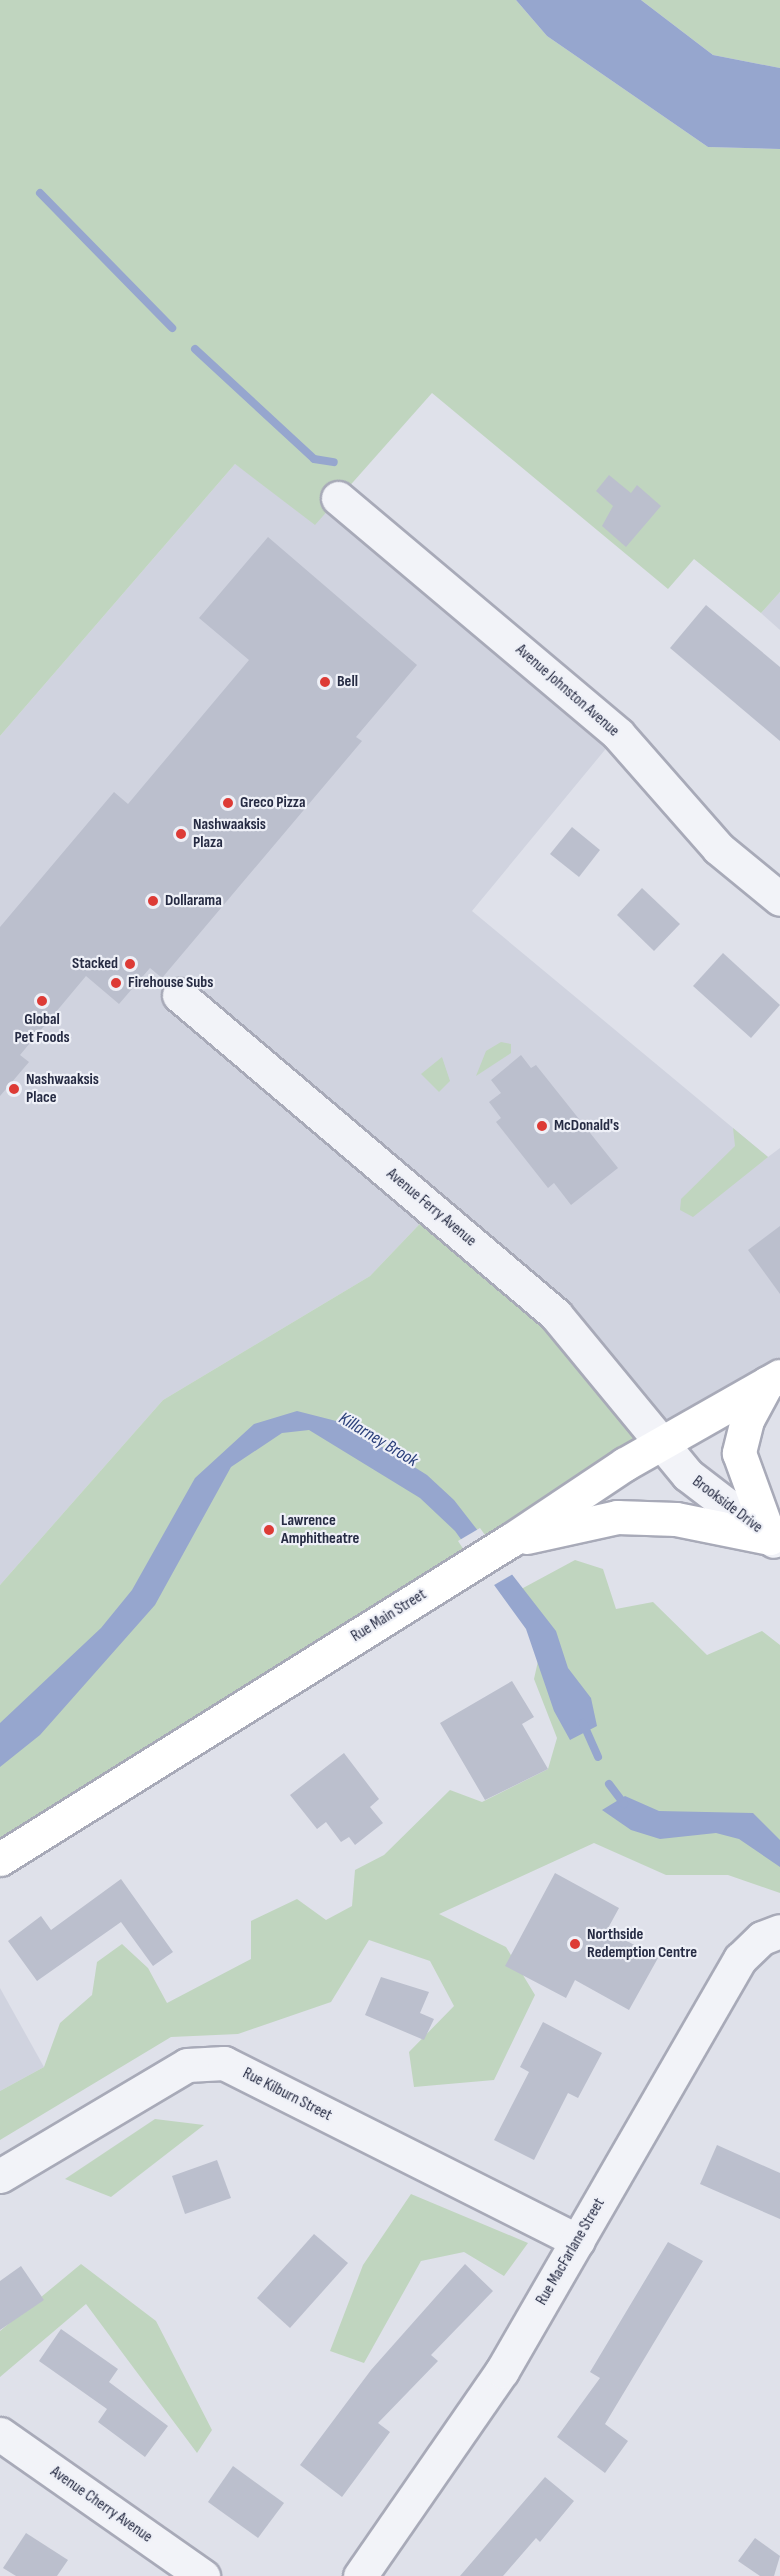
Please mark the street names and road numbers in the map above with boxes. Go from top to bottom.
street label: Avenue Johnston Avenue [511,641,623,741]
street label: Avenue Ferry Avenue [382,1165,480,1251]
street label: Brookside Drive [688,1472,766,1538]
street label: Rue Main Street [348,1585,430,1647]
street label: Rue Kilburn Street [239,2064,335,2126]
street label: Rue MacFarlane Street [533,2195,609,2309]
street label: Avenue Cherry Avenue [46,2463,156,2547]

